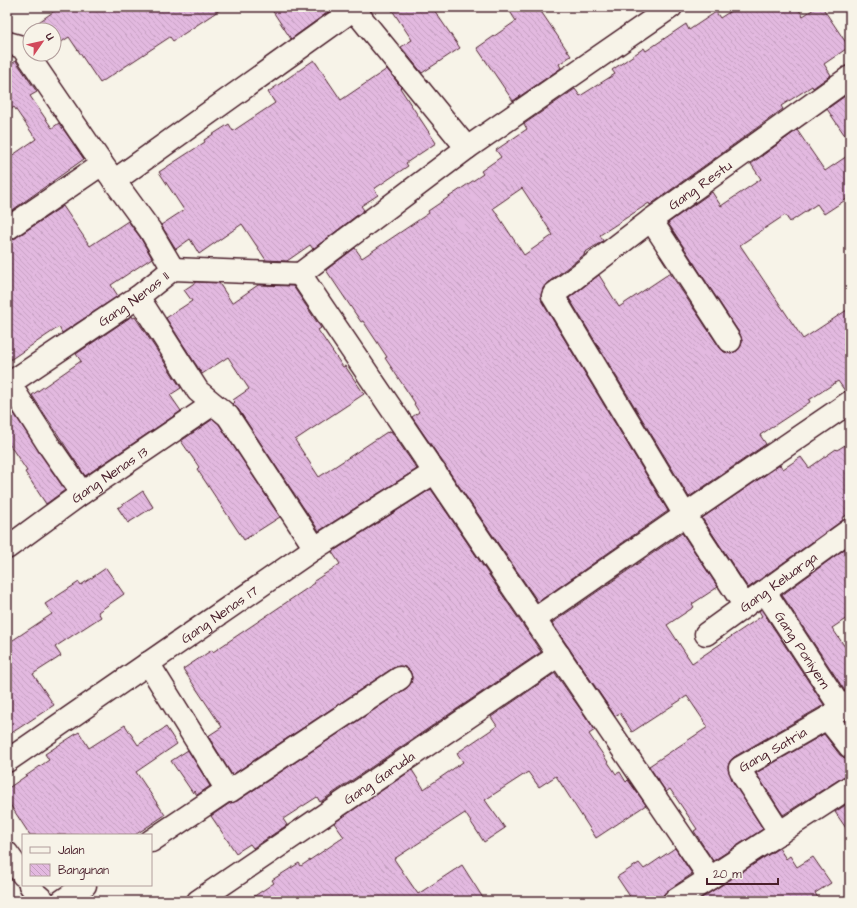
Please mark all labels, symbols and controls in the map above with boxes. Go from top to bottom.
north arrow [22,22,62,62]
text: U [41,29,58,43]
street label: Gang Restu [664,156,736,215]
street label: Gang Nenas 11 [94,267,174,332]
street label: Gang Nenas 13 [68,442,152,509]
street label: Gang Keluarga [736,548,822,618]
street label: Gang Nenas 17 [177,581,263,649]
street label: Gang Poniyem [769,608,835,693]
street label: Gang Satria [735,723,811,778]
street label: Gang Garuda [340,747,419,810]
legend [22,834,152,886]
text: Jalan [58,842,84,859]
scale bar [707,860,778,886]
text: Bangunan [58,862,109,880]
text: 20 m [713,866,742,883]

